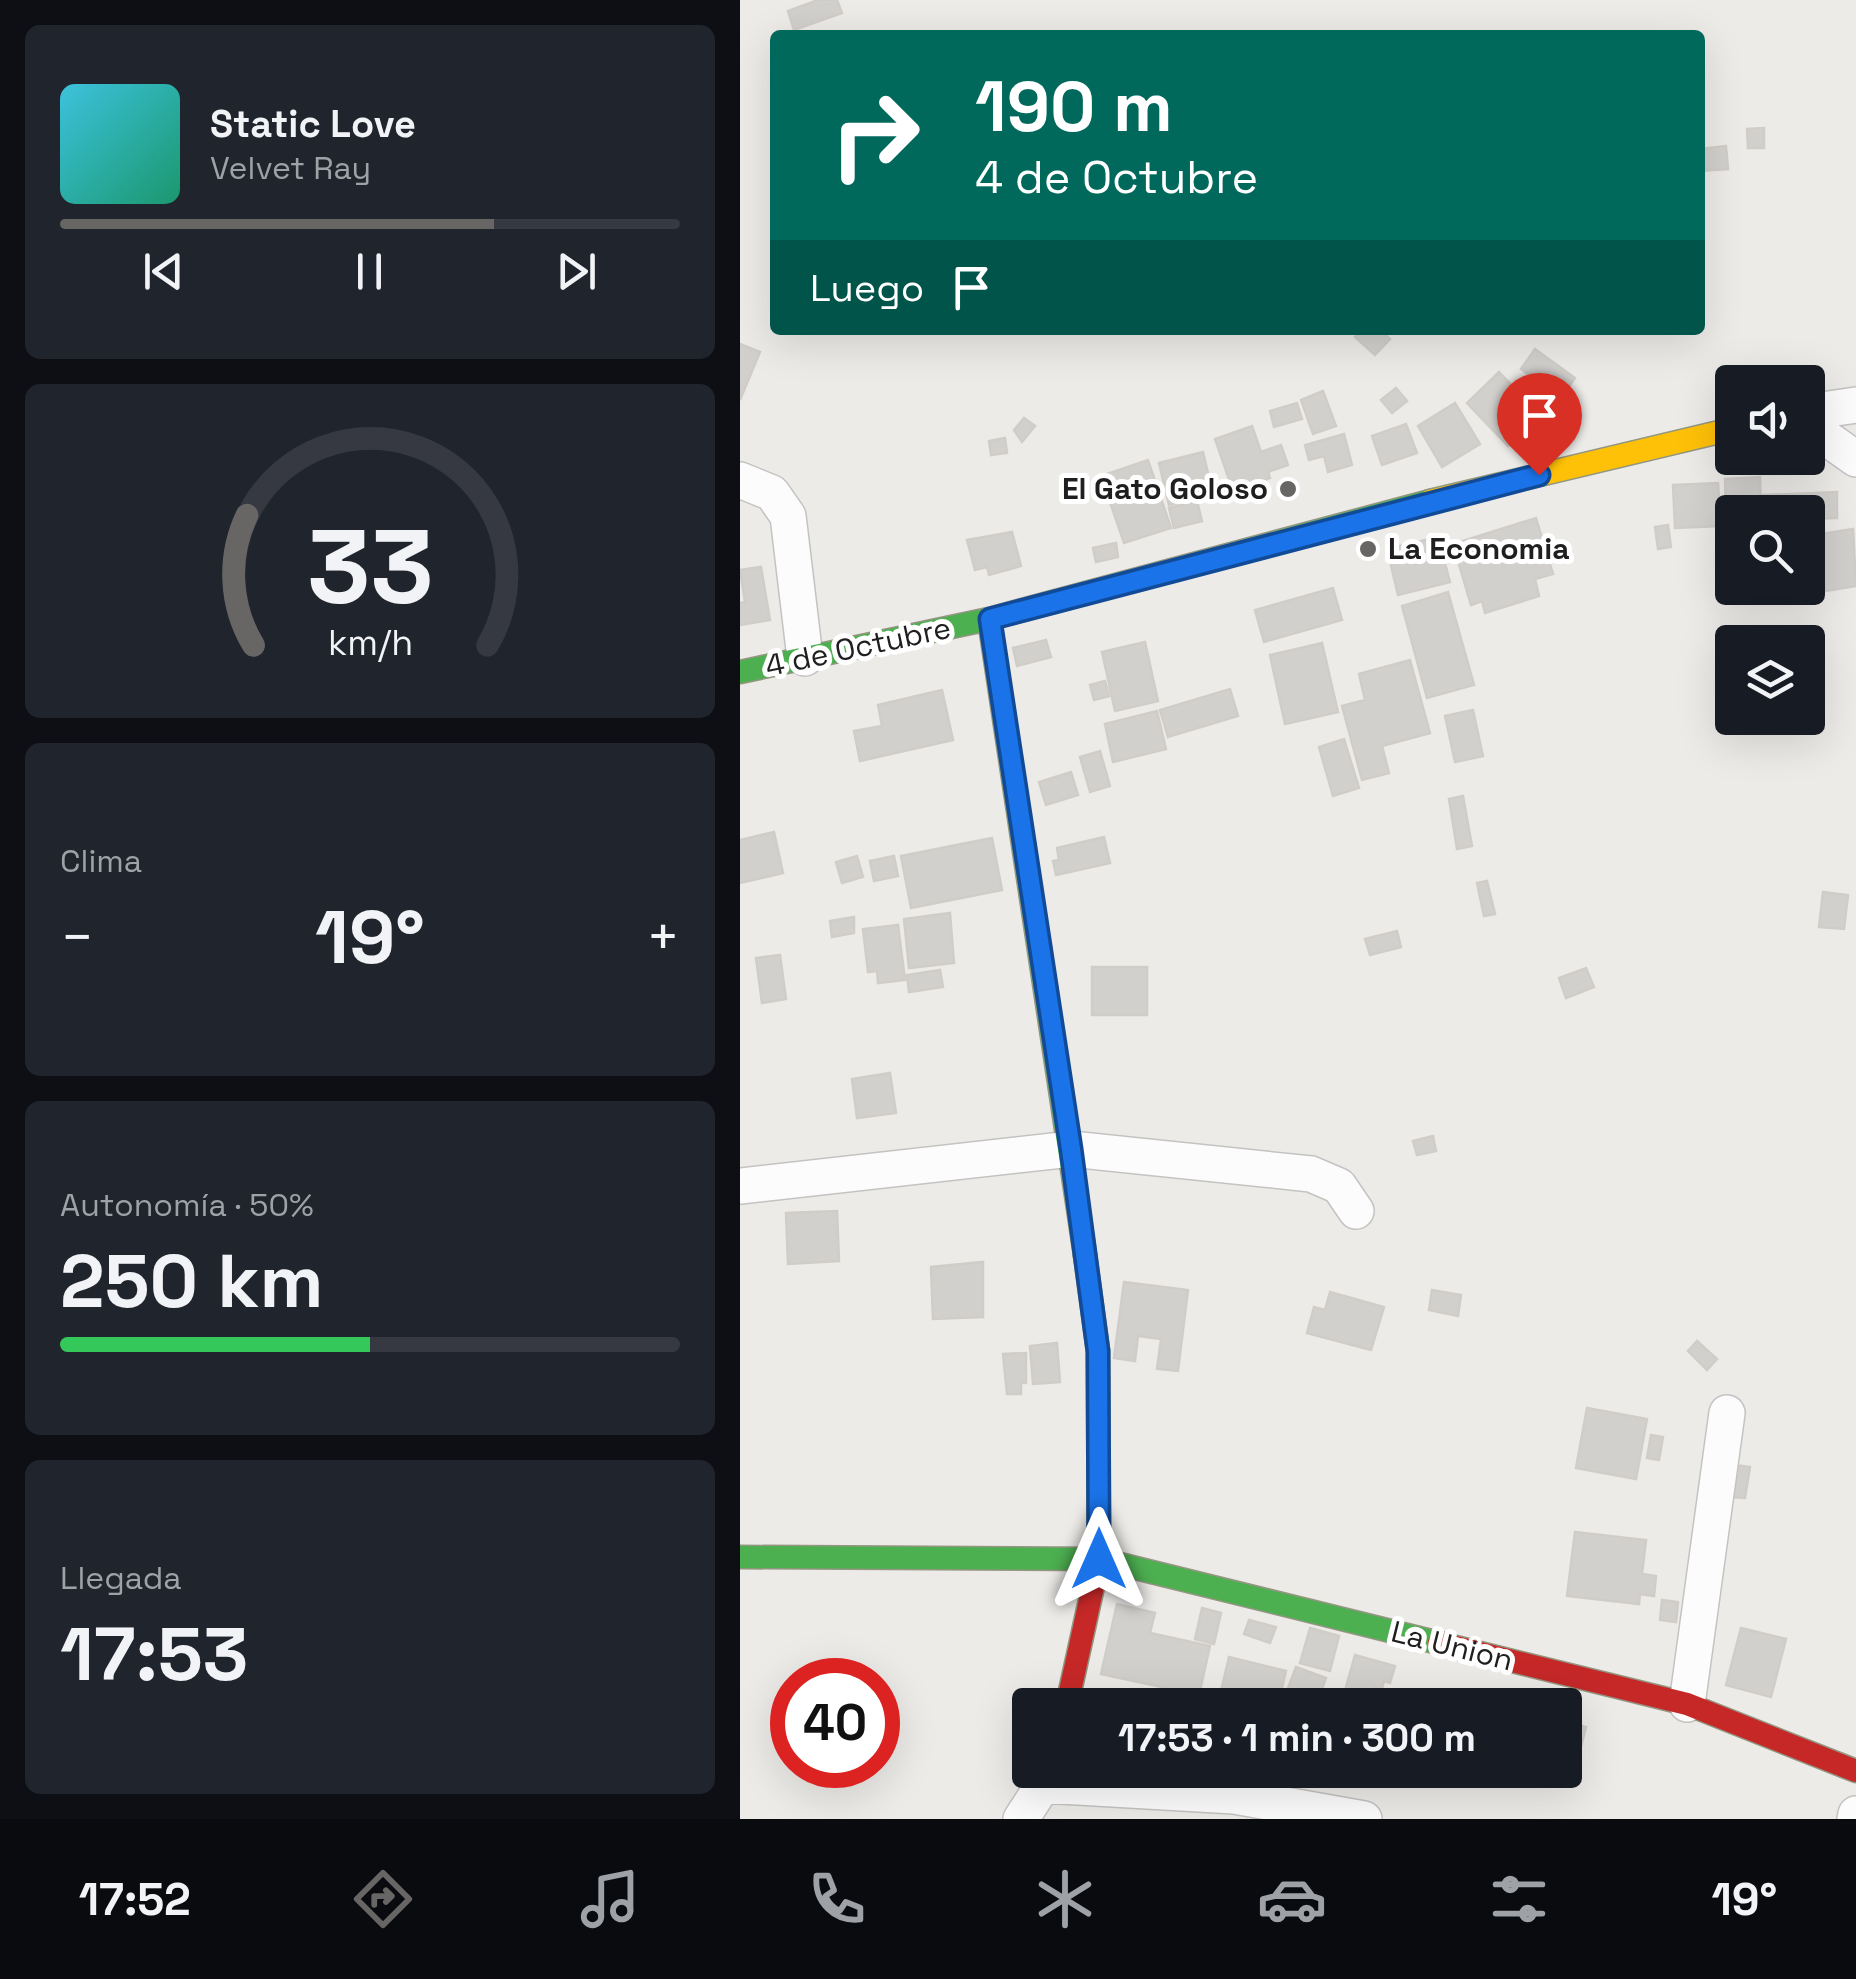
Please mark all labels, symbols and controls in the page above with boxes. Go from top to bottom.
text: 190 m [975,62,1173,151]
icon: right [810,70,940,200]
text: Static Love [210,100,416,148]
text: Velvet Ray [210,148,371,188]
text: 4 de Octubre [975,149,1258,206]
icon: previous [136,244,191,299]
icon: pause [342,244,397,299]
icon: next [549,244,604,299]
icon: arrive [944,260,999,315]
text: Luego [810,264,924,312]
map controls [1715,365,1825,735]
button: sound [1715,365,1825,475]
pin [1497,373,1582,476]
icon: arrive [1512,388,1567,443]
place label: El Gato Goloso [1062,469,1268,508]
marker: El Gato Goloso [1277,478,1299,500]
button: search [1715,495,1825,605]
text: 33 [307,501,433,633]
place label: La Economia [1388,529,1570,568]
marker: La Economia [1357,538,1379,560]
street label: 4 de Octubre [762,608,954,685]
text: km/h [327,620,413,665]
button: layers [1715,625,1825,735]
text: Clima [60,841,142,881]
text: 19° [315,889,425,985]
text: − [60,902,94,972]
text: + [646,902,680,972]
text: Autonomía · 50% [60,1185,314,1225]
text: 250 km [60,1233,324,1329]
position arrow [1047,1507,1151,1611]
text: Llegada [60,1558,182,1598]
text: 17:53 [60,1606,248,1702]
street label: La Union [1387,1612,1517,1679]
speed limit sign: 40 [770,1658,900,1788]
text: 17:53 · 1 min · 300 m [1118,1714,1476,1762]
icon: directions [348,1864,418,1934]
icon: music [575,1864,645,1934]
icon: phone [802,1864,872,1934]
icon: climate [1030,1864,1100,1934]
icon: car [1257,1864,1327,1934]
icon: filters [1484,1864,1554,1934]
text: 17:52 [79,1871,191,1928]
text: 19° [1711,1871,1777,1928]

